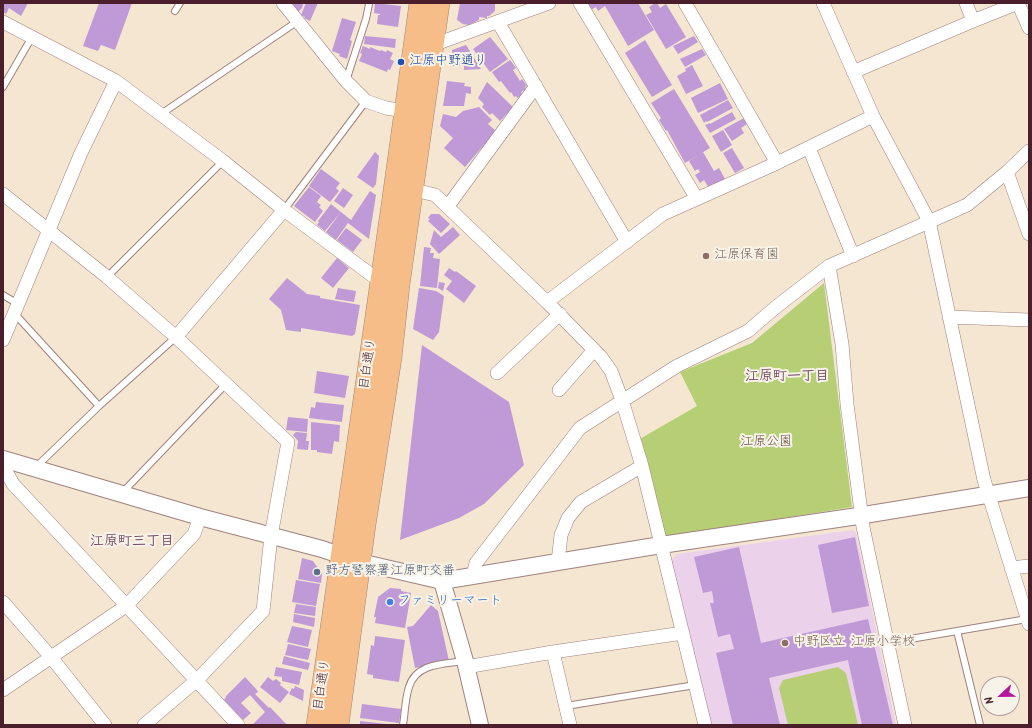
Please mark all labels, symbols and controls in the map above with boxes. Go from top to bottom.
place label: 江原中野通り [409,54,487,70]
marker: 江原中野通り [396,57,406,67]
place label: 江原保育園 [714,248,779,264]
marker: 江原保育園 [701,251,711,261]
street label: 目白通り [358,337,380,391]
district label: 江原町一丁目 [745,370,829,386]
park label: 江原公園 [740,435,792,451]
district label: 江原町三丁目 [90,535,174,551]
place label: 野方警察署江原町交番 [325,564,455,580]
marker: 野方警察署江原町交番 [312,567,322,577]
place label: ファミリーマート [398,594,502,610]
marker: ファミリーマート [385,597,395,607]
place label: 中野区立 江原小学校 [793,635,915,651]
marker: 中野区立 江原小学校 [780,638,790,648]
street label: 目白通り [312,658,334,712]
north arrow [980,676,1020,716]
text: N [980,694,999,707]

